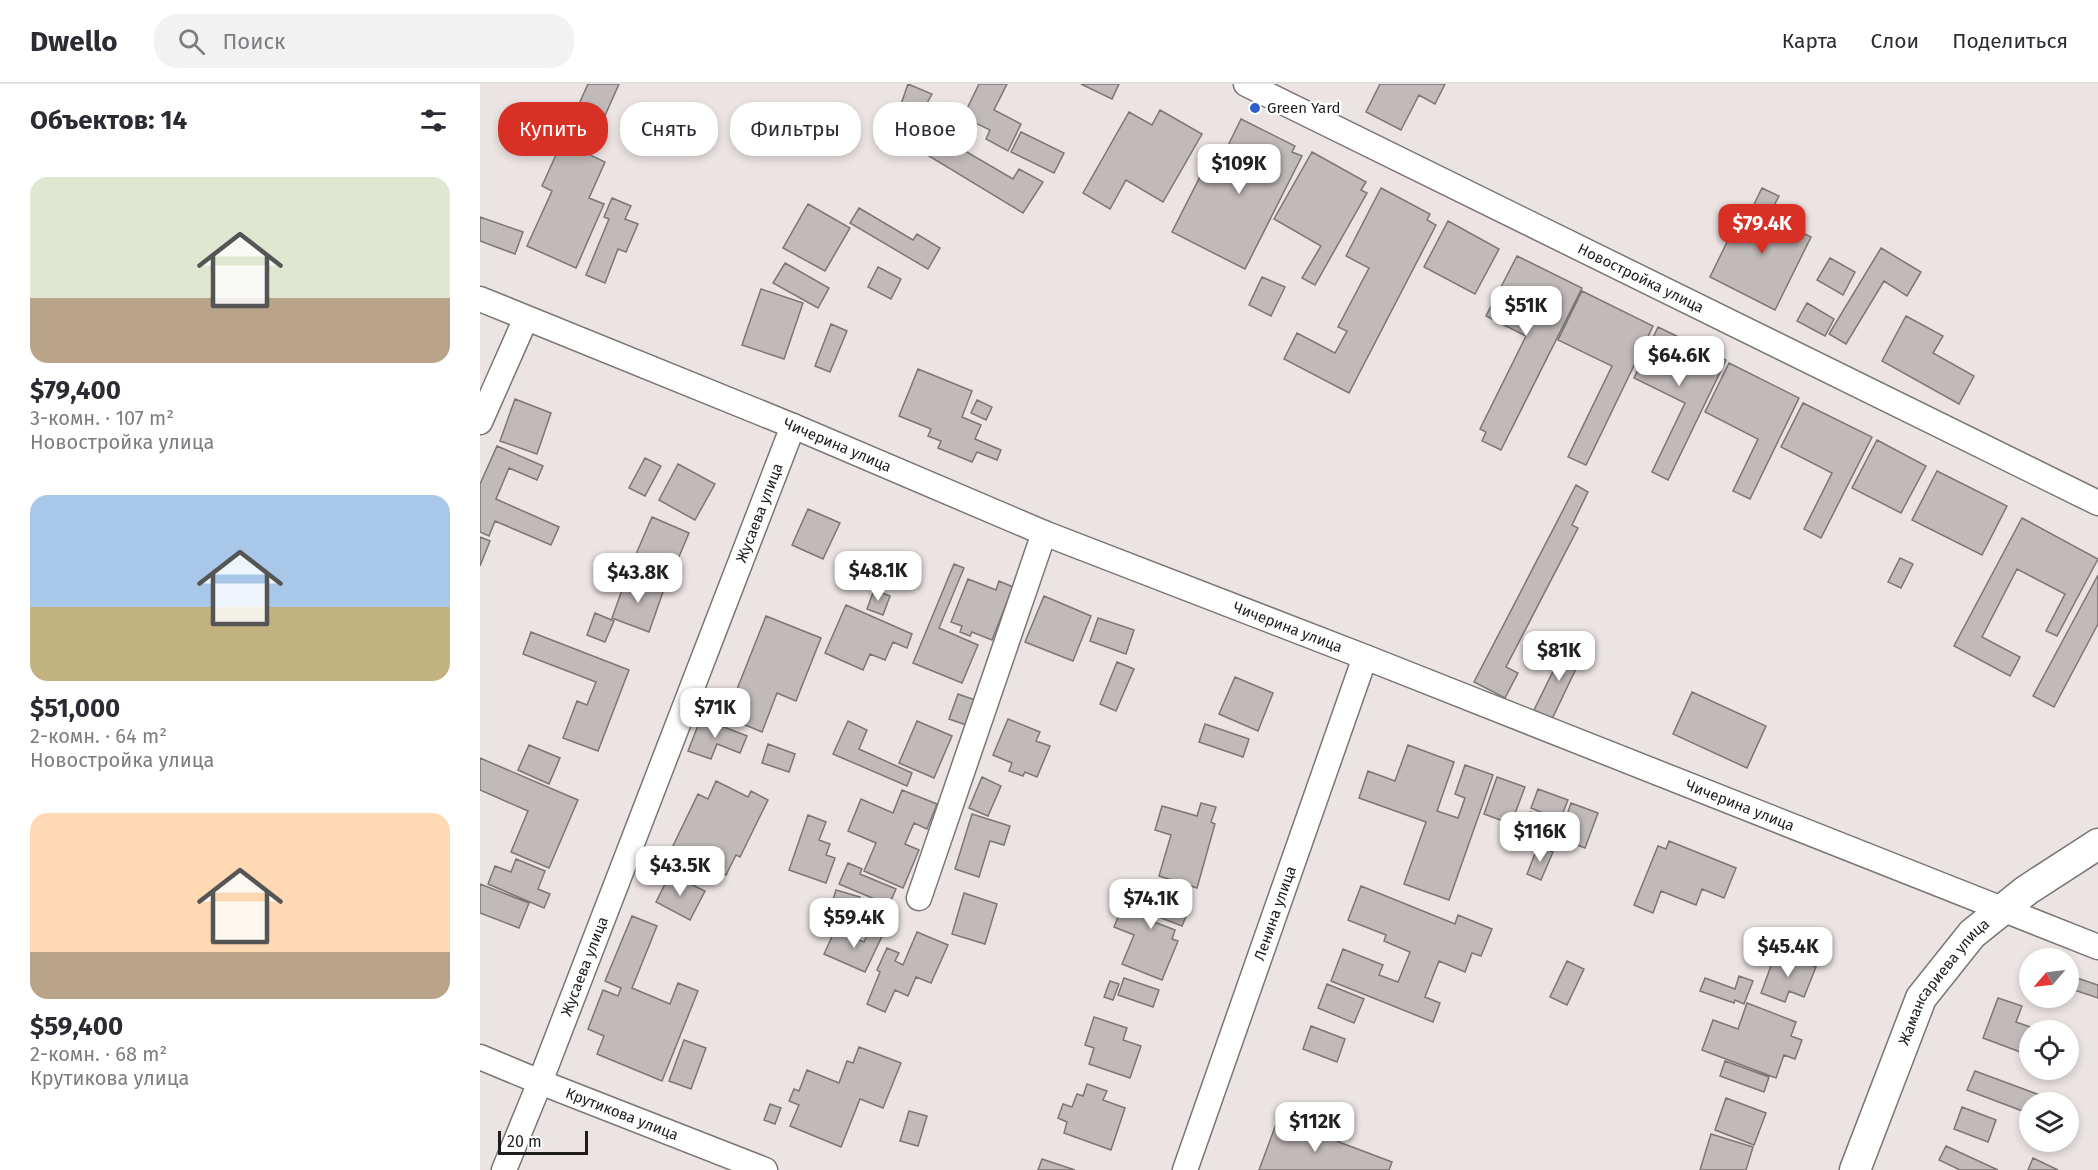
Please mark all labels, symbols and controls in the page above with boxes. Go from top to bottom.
search box [154,14,574,68]
text: Dwello [30,25,118,58]
icon: search [175,25,208,58]
text: Поиск [223,28,285,55]
text: Карта [1782,28,1838,54]
text: Слои [1871,28,1919,54]
text: Поделиться [1952,28,2068,54]
place label: Green Yard [1267,99,1340,117]
marker: Green Yard [1248,101,1262,115]
chip: Купить [498,102,608,156]
chip: Снять [620,102,718,156]
chip: Фильтры [730,102,861,156]
chip: Новое [873,102,977,156]
icon: filters [417,104,450,137]
text: Объектов: 14 [30,105,187,136]
pin: $109K [1197,144,1281,195]
text: $109K [1212,151,1266,175]
pin: $79.4K [1713,204,1811,255]
text: $79.4K [1732,211,1792,235]
icon: home [186,216,294,324]
street label: Новостройка улица [1575,240,1707,317]
pin: $51K [1490,286,1562,337]
text: $51K [1505,293,1547,317]
pin: $64.6K [1630,336,1728,387]
text: $64.6K [1648,343,1710,367]
text: $79,400 [30,375,121,406]
text: 3-комн. · 107 m² [30,406,174,430]
street label: Чичерина улица [781,414,894,476]
text: Новостройка улица [30,430,214,454]
street label: Жусаева улица [732,461,787,565]
icon: home [186,534,294,642]
pin: $48.1K [829,551,927,602]
pin: $43.8K [589,553,687,604]
text: $48.1K [849,558,907,582]
text: $43.8K [607,560,669,584]
street label: Чичерина улица [1231,598,1345,656]
pin: $81K [1523,631,1595,682]
text: $81K [1537,638,1581,662]
pin: $71K [679,688,751,739]
text: $51,000 [30,693,120,724]
text: $71K [694,695,736,719]
text: 2-комн. · 64 m² [30,724,167,748]
text: Новостройка улица [30,748,214,772]
street label: Чичерина улица [1683,776,1797,835]
pin: $116K [1498,812,1582,863]
text: $116K [1514,819,1566,843]
pin: $43.5K [631,846,729,897]
icon: home [186,852,294,960]
text: $43.5K [650,853,710,877]
street label: Ленина улица [1250,864,1300,963]
pin: $74.1K [1102,879,1200,930]
text: $74.1K [1123,886,1179,910]
pin: $59.4K [805,898,903,949]
text: $59.4K [824,905,884,929]
street label: Жусаева улица [557,914,612,1019]
street label: Жамансариева улица [1895,915,1993,1048]
pin: $45.4K [1739,927,1837,978]
text: $45.4K [1757,934,1819,958]
north arrow [2019,948,2079,1008]
map controls [2019,948,2079,1152]
text: $59,400 [30,1011,123,1042]
button: locate [2019,1020,2079,1080]
text: 2-комн. · 68 m² [30,1042,167,1066]
text: Крутикова улица [30,1066,189,1090]
street label: Крутикова улица [563,1084,681,1144]
button: layers [2019,1092,2079,1152]
pin: $112K [1273,1102,1357,1153]
text: $112K [1289,1109,1341,1133]
scale bar [498,1128,588,1156]
text: 20 m [507,1132,542,1151]

